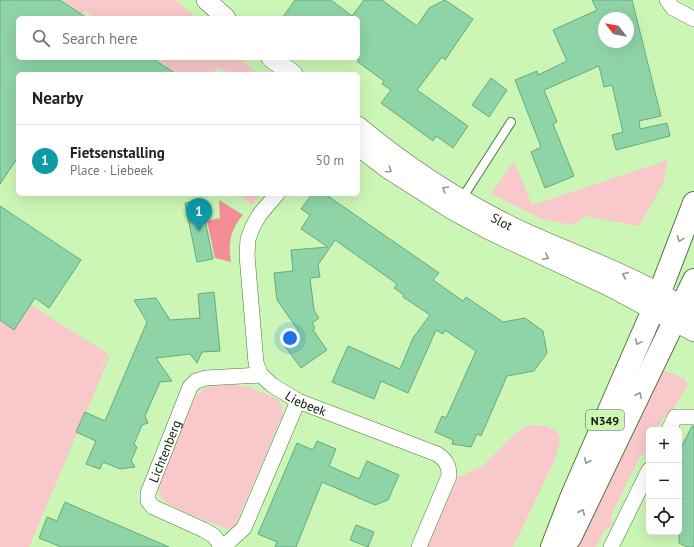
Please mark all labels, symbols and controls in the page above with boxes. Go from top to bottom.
north arrow [598,12,634,48]
search box [16,16,360,60]
icon: search [30,27,52,49]
text: Search here [62,29,138,48]
text: Nearby [32,87,83,109]
text: Fietsenstalling [70,143,165,162]
text: 1 [41,152,49,169]
text: 50 m [316,152,344,169]
text: Place · Liebeek [70,162,153,179]
one-way arrow [385,165,392,173]
one-way arrow [442,187,449,194]
pin: 1 [186,198,212,231]
street label: Slot [488,209,516,234]
one-way arrow [677,236,685,243]
one-way arrow [541,252,549,260]
one-way arrow [621,272,628,280]
your location [280,328,300,348]
one-way arrow [635,338,643,345]
street label: Liebeek [282,387,330,420]
one-way arrow [634,391,642,399]
road number: N349 [586,410,624,430]
street label: Lichtenberg [144,417,185,485]
map controls [646,427,682,535]
button: + [646,427,682,463]
one-way arrow [583,458,591,465]
button: − [646,463,682,499]
button: locate [646,499,682,535]
one-way arrow [577,508,585,516]

